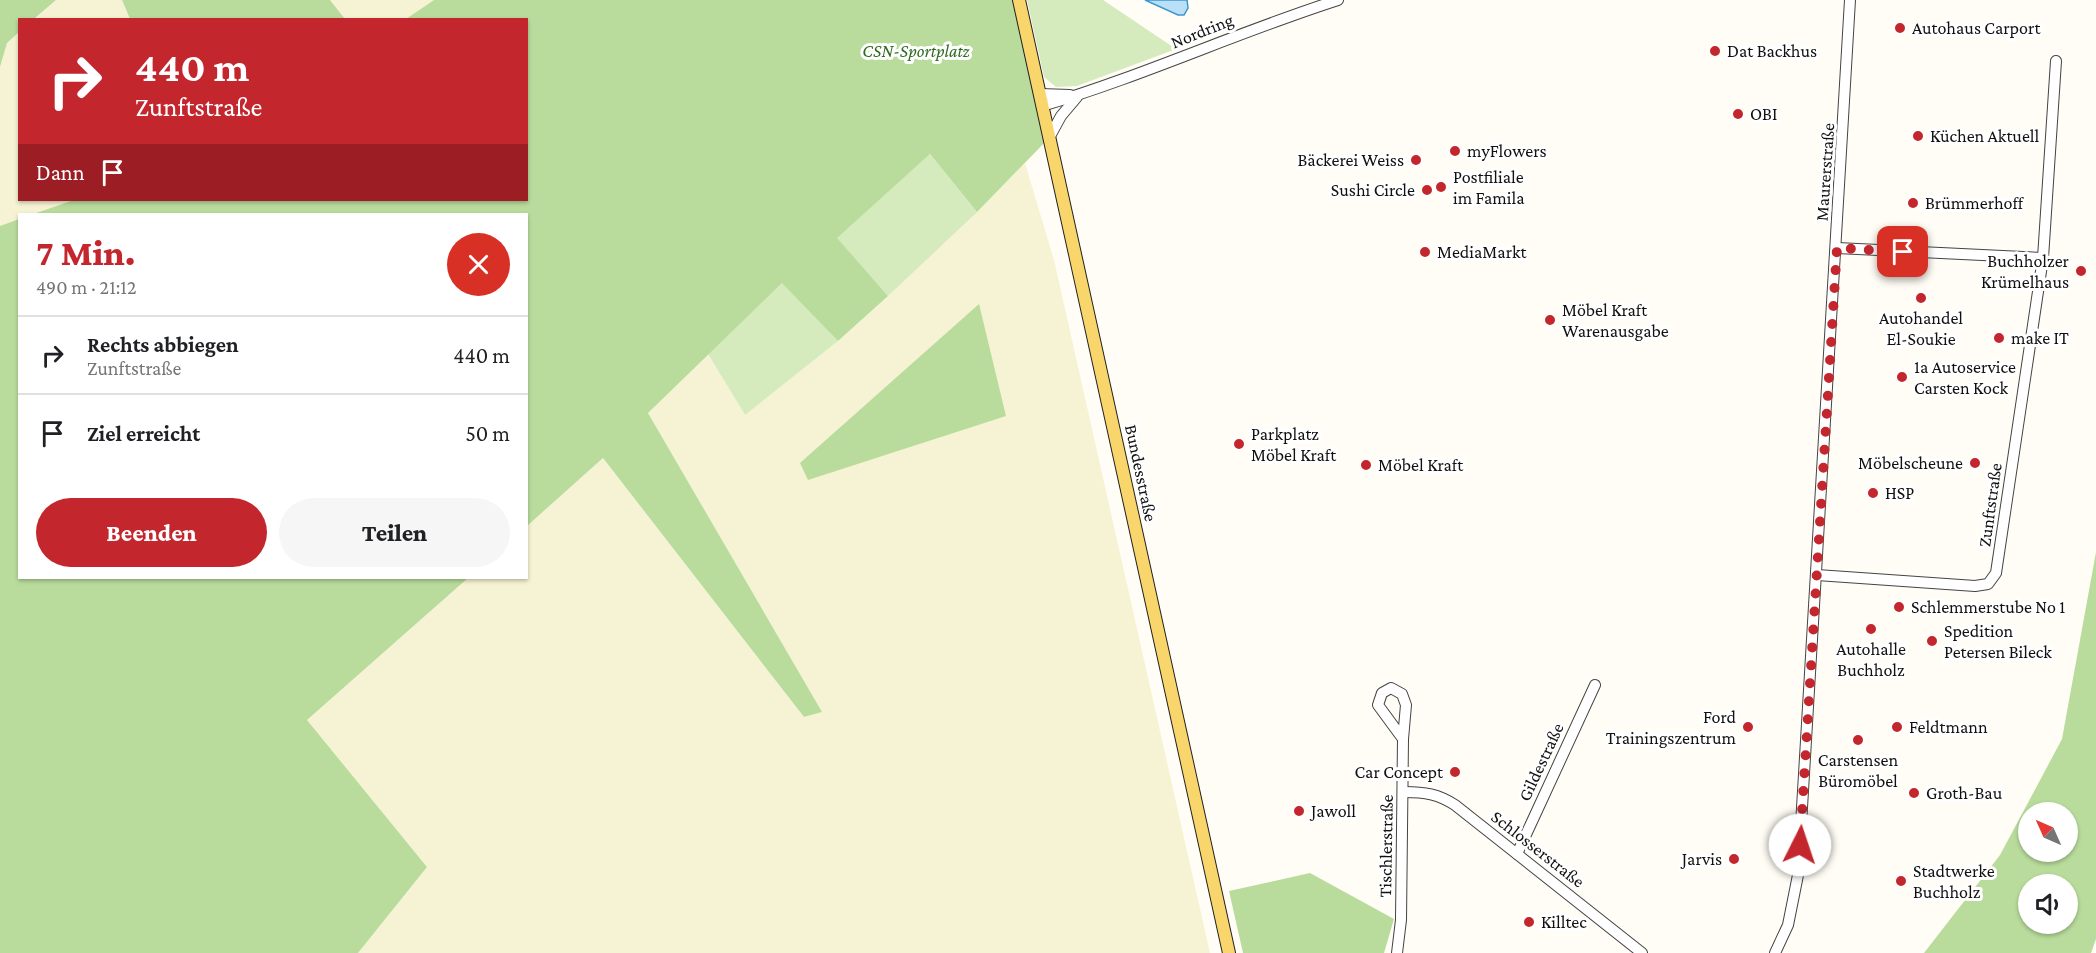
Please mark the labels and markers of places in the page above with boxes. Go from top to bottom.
place label: Autohaus Carport [1912,18,2041,38]
marker: Autohaus Carport [1893,21,1907,35]
place label: Dat Backhus [1727,41,1817,61]
marker: Dat Backhus [1708,44,1722,58]
place label: OBI [1750,104,1777,124]
marker: OBI [1731,107,1745,121]
place label: Küchen Aktuell [1930,126,2040,146]
marker: Küchen Aktuell [1911,129,1925,143]
place label: myFlowers [1467,141,1547,161]
marker: myFlowers [1448,144,1462,158]
place label: Bäckerei Weiss [1298,150,1404,170]
marker: Bäckerei Weiss [1409,153,1423,167]
place label: Postfiliale im Famila [1453,167,1525,208]
place label: Sushi Circle [1331,180,1415,200]
marker: Postfiliale im Famila [1434,180,1448,194]
marker: Sushi Circle [1420,183,1434,197]
place label: Brümmerhoff [1925,193,2025,213]
marker: Brümmerhoff [1906,196,1920,210]
pin [1877,226,1928,277]
place label: MediaMarkt [1437,242,1528,262]
marker: MediaMarkt [1418,245,1432,259]
place label: Buchholzer Krümelhaus [1981,251,2070,292]
marker: Buchholzer Krümelhaus [2074,264,2088,278]
marker: Autohandel El-Soukie [1914,291,1928,305]
place label: Möbel Kraft Warenausgabe [1562,300,1669,341]
place label: Autohandel El-Soukie [1879,308,1963,349]
marker: Möbel Kraft Warenausgabe [1543,313,1557,327]
place label: make IT [2011,328,2069,348]
marker: make IT [1992,331,2006,345]
place label: 1a Autoservice Carsten Kock [1914,357,2016,398]
marker: 1a Autoservice Carsten Kock [1895,370,1909,384]
place label: Parkplatz Möbel Kraft [1251,424,1337,465]
marker: Parkplatz Möbel Kraft [1232,437,1246,451]
place label: Möbelscheune [1858,453,1963,473]
place label: Möbel Kraft [1378,455,1464,475]
marker: Möbelscheune [1968,456,1982,470]
marker: Möbel Kraft [1359,458,1373,472]
place label: HSP [1885,483,1914,503]
marker: HSP [1866,486,1880,500]
place label: Schlemmerstube No 1 [1911,597,2065,617]
marker: Schlemmerstube No 1 [1892,600,1906,614]
place label: Spedition Petersen Bileck [1944,621,2052,662]
marker: Autohalle Buchholz [1864,622,1878,636]
marker: Spedition Petersen Bileck [1925,634,1939,648]
place label: Autohalle Buchholz [1836,639,1906,680]
place label: Ford Trainingszentrum [1606,707,1737,748]
place label: Feldtmann [1909,717,1988,737]
marker: Ford Trainingszentrum [1741,720,1755,734]
marker: Feldtmann [1890,720,1904,734]
marker: Carstensen Büromöbel [1851,733,1865,747]
place label: Carstensen Büromöbel [1818,750,1898,791]
place label: Car Concept [1355,762,1444,782]
marker: Car Concept [1448,765,1462,779]
place label: Groth-Bau [1926,783,2003,803]
marker: Groth-Bau [1907,786,1921,800]
place label: Jawoll [1309,801,1356,821]
marker: Jawoll [1292,804,1306,818]
place label: Jarvis [1680,849,1722,869]
marker: Jarvis [1727,852,1741,866]
place label: Stadtwerke Buchholz [1913,861,1995,902]
marker: Stadtwerke Buchholz [1894,874,1908,888]
place label: Killtec [1541,912,1587,932]
marker: Killtec [1522,915,1536,929]

